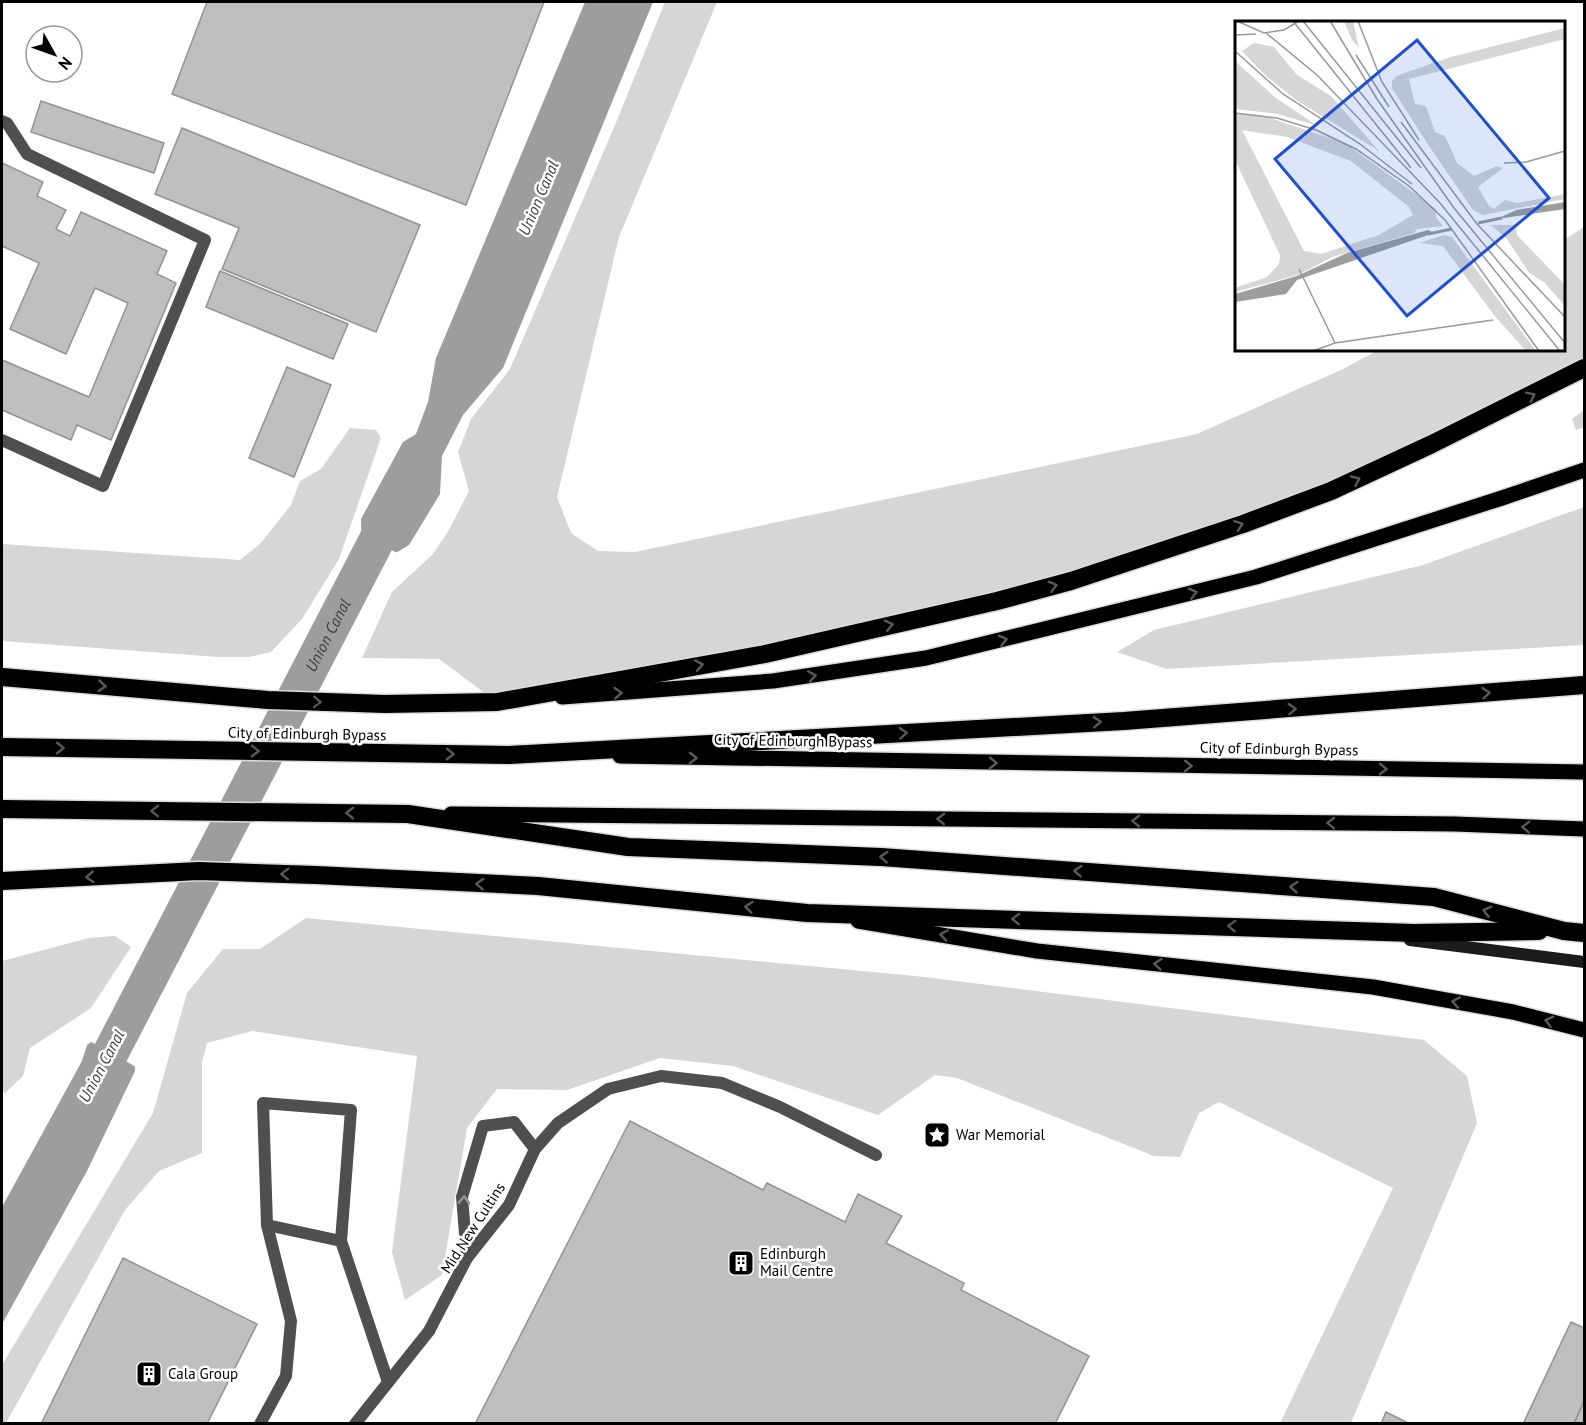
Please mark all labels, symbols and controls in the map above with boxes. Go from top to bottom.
inset map [1235,21,1565,351]
north arrow [24,24,84,84]
text: N [54,53,77,74]
water label: Union Canal [513,157,563,238]
one-way arrow [1525,391,1536,403]
one-way arrow [1349,475,1360,487]
one-way arrow [1233,520,1243,533]
one-way arrow [1047,581,1058,593]
one-way arrow [1187,588,1197,600]
water label: Union Canal [300,595,355,675]
one-way arrow [884,619,894,632]
one-way arrow [998,634,1008,647]
one-way arrow [693,659,703,672]
one-way arrow [807,670,816,682]
one-way arrow [97,679,106,692]
one-way arrow [1482,686,1491,699]
one-way arrow [613,687,622,700]
one-way arrow [313,695,322,708]
one-way arrow [1287,702,1296,715]
one-way arrow [1093,716,1102,729]
street label: City of Edinburgh Bypass [228,723,386,744]
one-way arrow [898,727,907,740]
street label: City of Edinburgh Bypass [714,730,872,751]
street label: City of Edinburgh Bypass [1200,738,1358,759]
one-way arrow [55,742,64,754]
one-way arrow [250,745,259,757]
one-way arrow [445,748,454,760]
one-way arrow [689,752,698,764]
one-way arrow [989,756,998,769]
one-way arrow [1184,760,1193,772]
one-way arrow [1379,763,1388,775]
one-way arrow [150,805,159,817]
one-way arrow [345,807,354,819]
one-way arrow [937,813,946,825]
one-way arrow [1132,815,1141,827]
one-way arrow [1327,817,1336,829]
one-way arrow [1522,820,1531,833]
one-way arrow [879,851,888,864]
one-way arrow [1074,865,1083,878]
one-way arrow [280,867,289,880]
one-way arrow [86,871,95,884]
one-way arrow [475,877,484,890]
one-way arrow [1289,880,1298,893]
one-way arrow [744,901,753,914]
one-way arrow [1482,905,1492,918]
one-way arrow [1012,912,1021,925]
one-way arrow [1228,920,1237,932]
one-way arrow [940,930,949,942]
one-way arrow [1154,958,1163,971]
one-way arrow [1451,996,1461,1009]
one-way arrow [1544,1015,1554,1028]
water label: Union Canal [74,1026,129,1106]
place icon: War Memorial [922,1120,952,1150]
place label: War Memorial [956,1125,1046,1144]
street label: Mid New Cultins [436,1179,509,1277]
one-way arrow [457,1196,470,1205]
place label: Edinburgh Mail Centre [760,1244,833,1280]
building icon: Edinburgh Mail Centre [726,1248,756,1278]
building icon: Cala Group [134,1359,164,1389]
place label: Cala Group [168,1364,238,1383]

